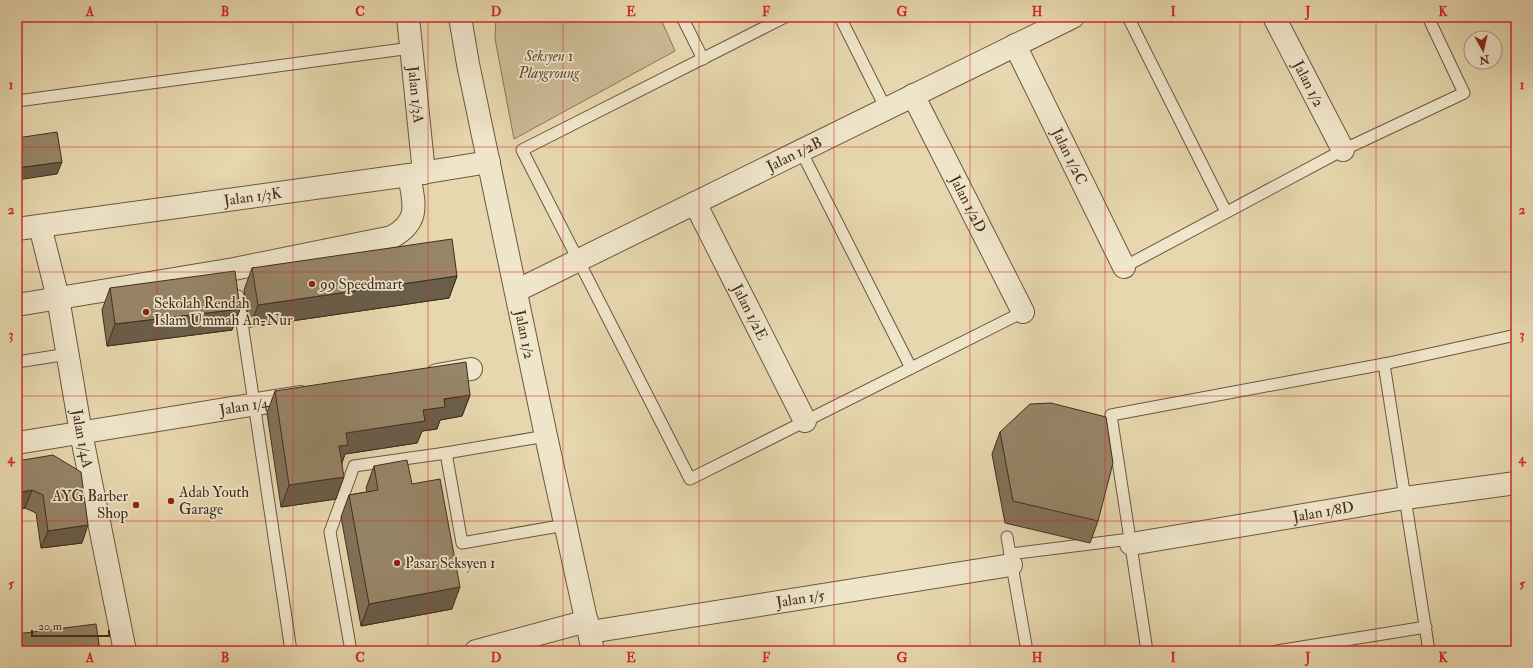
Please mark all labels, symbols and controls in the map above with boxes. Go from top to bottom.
text: A [85,4,95,20]
text: B [221,4,229,20]
text: C [355,4,365,20]
text: D [491,4,502,20]
text: E [626,4,636,20]
text: F [762,4,771,20]
text: G [897,4,908,20]
text: H [1032,4,1043,20]
text: I [1170,4,1176,20]
text: J [1304,4,1311,21]
text: K [1438,4,1448,20]
north arrow [1463,30,1503,70]
park label: Seksyen 1 Playgroung [517,47,581,83]
text: N [1477,52,1491,67]
street label: Jalan 1/2 [1287,56,1328,111]
street label: Jalan 1/3A [402,64,428,125]
text: 1 [9,77,14,93]
text: 1 [1520,77,1525,93]
street label: Jalan 1/2C [1046,124,1091,188]
street label: Jalan 1/2B [763,133,825,178]
street label: Jalan 1/2D [944,171,990,236]
street label: Jalan 1/3K [222,184,284,212]
text: 2 [8,202,15,218]
text: 2 [1519,202,1526,218]
place label: 99 Speedmart [319,275,403,295]
marker: 99 Speedmart [307,279,317,289]
street label: Jalan 1/2E [726,280,772,344]
place label: Sekolah Rendah Islam Ummah An-Nur [154,294,293,330]
marker: Sekolah Rendah Islam Ummah An-Nur [141,307,151,317]
street label: Jalan 1/2 [509,307,539,361]
text: 3 [9,327,14,343]
text: 3 [1520,327,1525,343]
street label: Jalan 1/4 [217,393,271,421]
street label: Jalan 1/4A [66,407,97,470]
text: 4 [6,451,15,467]
text: 4 [1517,451,1526,467]
place label: Adab Youth Garage [178,483,249,519]
place label: AYG Barber Shop [52,487,128,524]
marker: Adab Youth Garage [166,496,176,506]
street label: Jalan 1/8D [1290,498,1355,528]
marker: AYG Barber Shop [131,500,141,510]
place label: Pasar Seksyen 1 [405,554,495,573]
marker: Pasar Seksyen 1 [392,558,402,568]
text: 5 [8,576,14,592]
text: 5 [1519,576,1525,592]
street label: Jalan 1/5 [774,586,826,613]
scale bar [32,612,109,638]
text: 20 m [38,619,63,634]
text: A [85,650,95,666]
text: B [221,650,229,666]
text: C [355,650,365,666]
text: D [491,650,502,666]
text: E [626,650,636,666]
text: F [762,650,771,666]
text: G [897,650,908,666]
text: H [1032,650,1043,666]
text: I [1170,650,1176,666]
text: J [1304,650,1311,667]
text: K [1438,650,1448,666]

